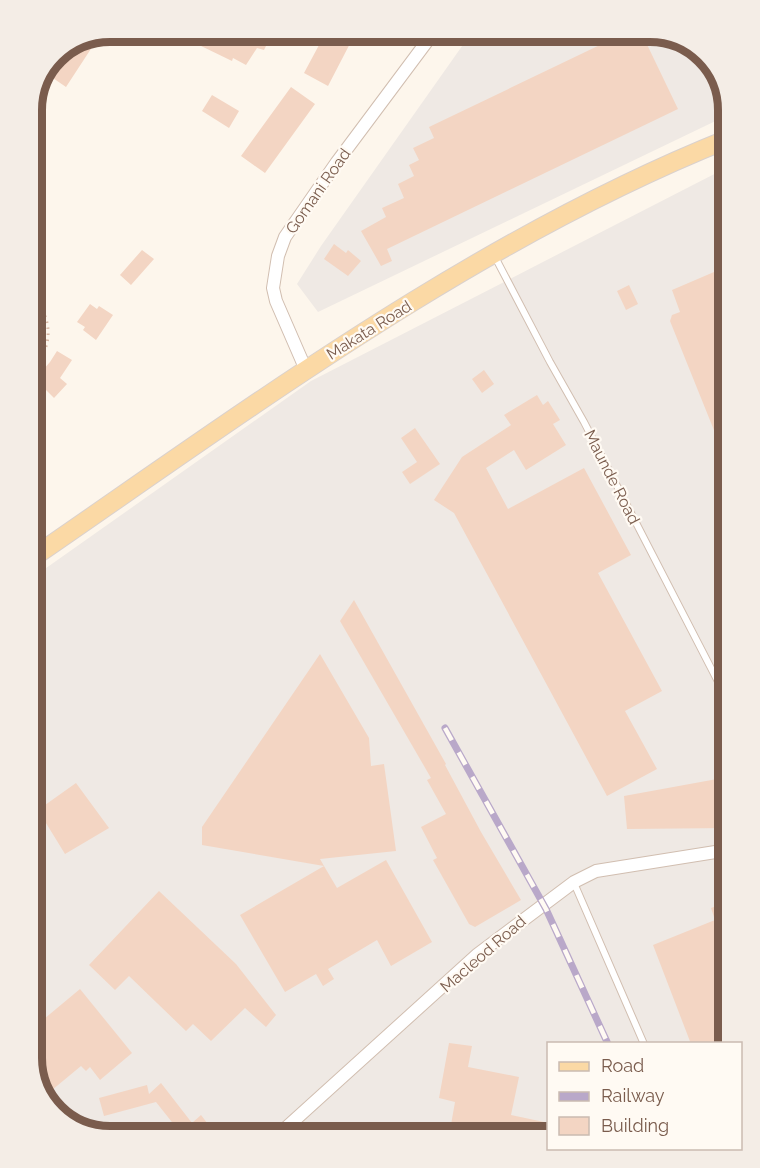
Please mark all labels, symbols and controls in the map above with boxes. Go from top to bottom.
street label: Gomani Road [282,145,354,237]
street label: Makata Road [323,296,415,364]
street label: Maunde Road [580,427,644,527]
street label: Macleod Road [436,912,530,996]
legend [547,1042,742,1150]
text: Road [601,1055,644,1076]
text: Railway [601,1085,665,1106]
text: Building [601,1115,669,1136]

